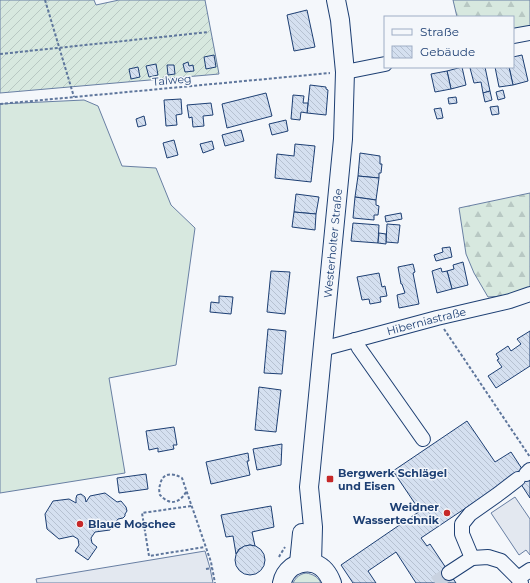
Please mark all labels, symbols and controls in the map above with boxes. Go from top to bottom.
legend [384,16,514,68]
text: Straße [420,24,459,39]
text: Gebäude [420,44,475,59]
street label: Talweg [152,71,192,89]
street label: Westerholter Straße [321,188,345,299]
street label: Hiberniastraße [385,304,468,338]
place label: Bergwerk Schlägel und Eisen [338,466,447,493]
marker: Bergwerk Schlägel und Eisen [325,474,335,484]
place label: Weidner Wassertechnik [353,500,440,527]
marker: Weidner Wassertechnik [442,508,452,518]
place label: Blaue Moschee [88,517,176,531]
marker: Blaue Moschee [75,519,85,529]

